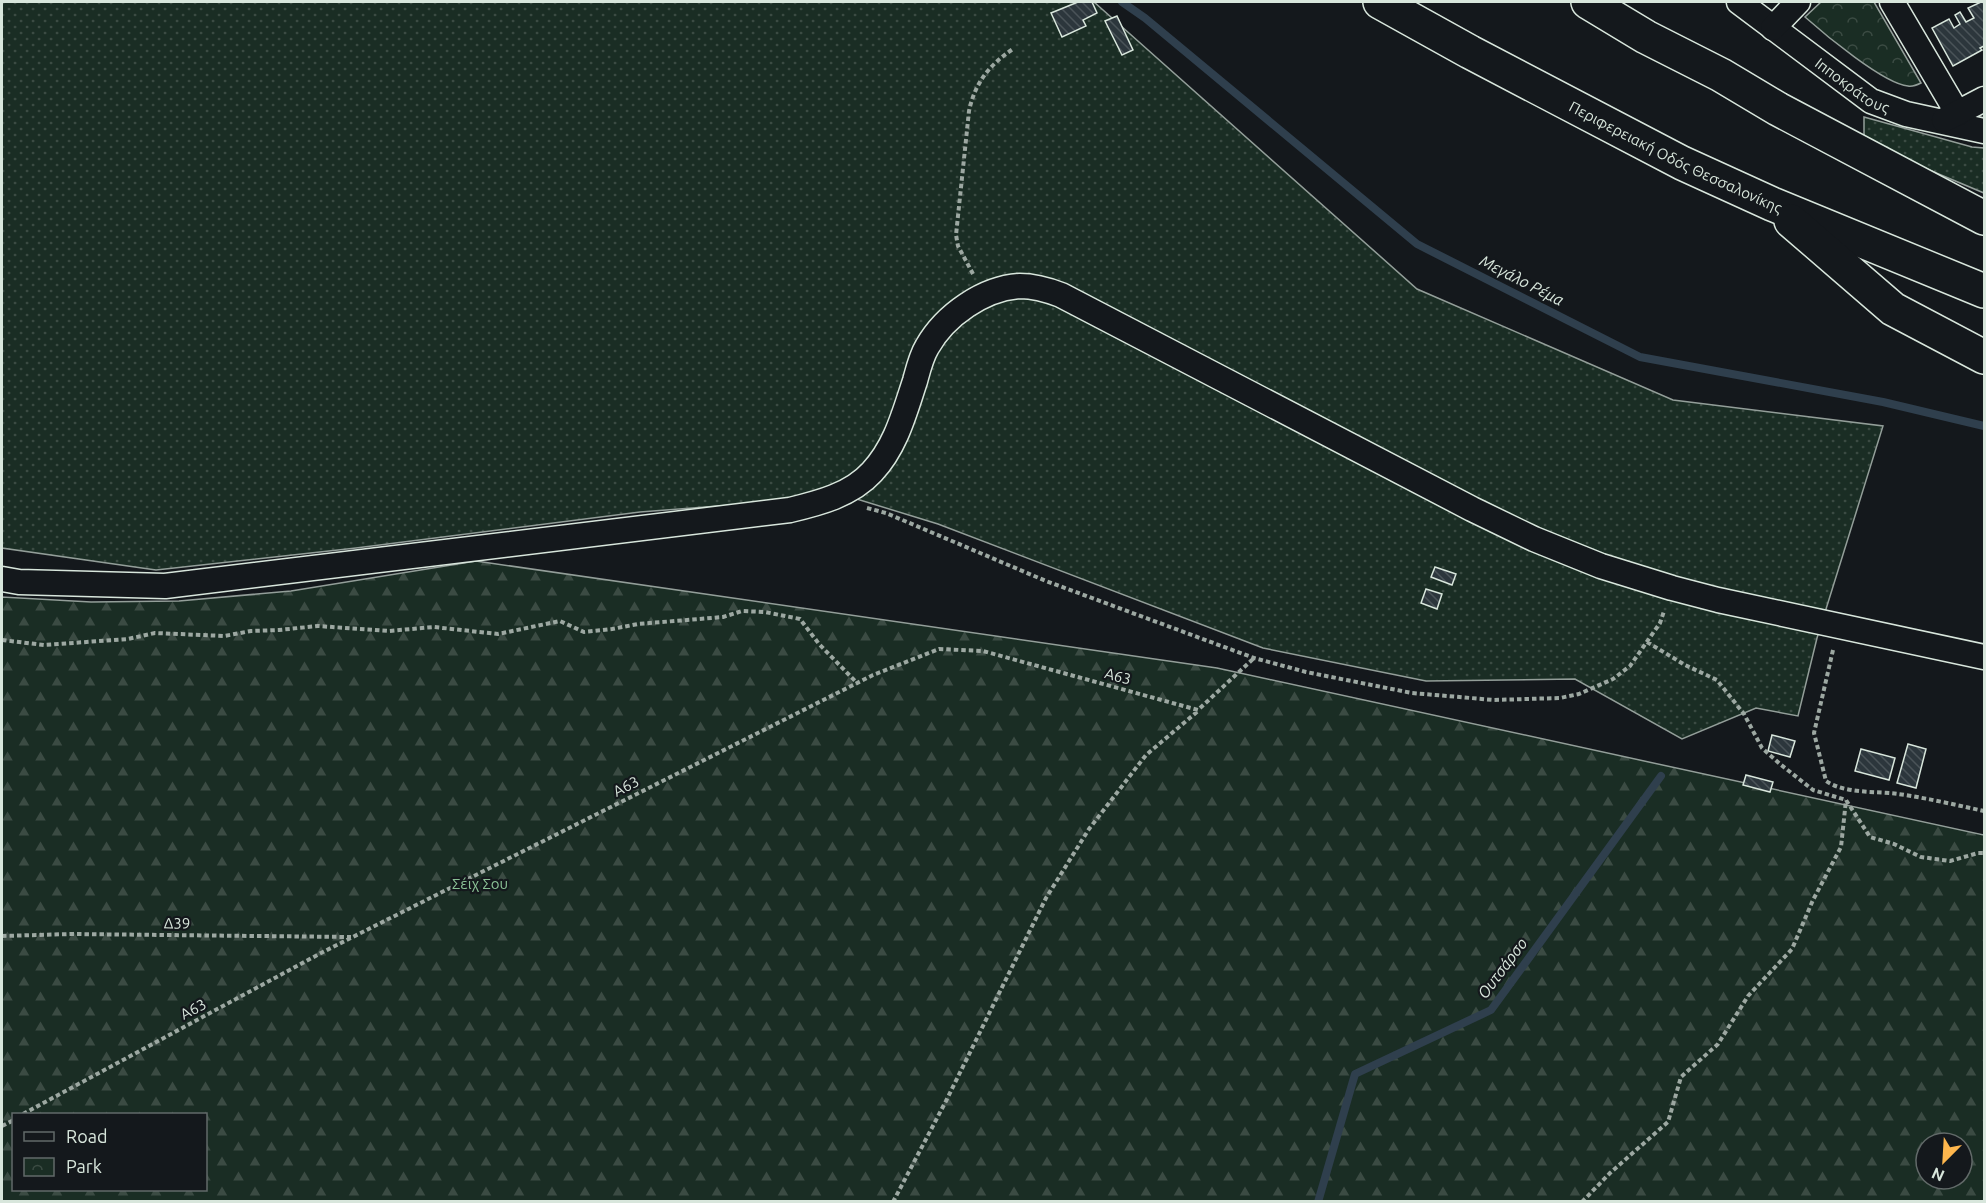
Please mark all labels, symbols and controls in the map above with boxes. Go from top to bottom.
street label: Ιπποκράτους [1812,54,1892,116]
street label: Περιφερειακή Οδός Θεσσαλονίκης [1567,97,1785,216]
water label: Μεγάλο Ρέμα [1477,251,1567,309]
street label: Α63 [1103,664,1133,688]
street label: Α63 [610,772,642,800]
park label: Σέιχ Σου [452,875,508,892]
street label: Δ39 [164,914,190,932]
water label: Ουτσάρσο [1474,934,1531,1002]
street label: Α63 [177,995,209,1023]
legend [12,1113,207,1191]
text: Road [66,1126,108,1146]
north arrow [1914,1131,1974,1191]
text: Park [66,1156,102,1176]
text: N [1929,1164,1947,1185]

